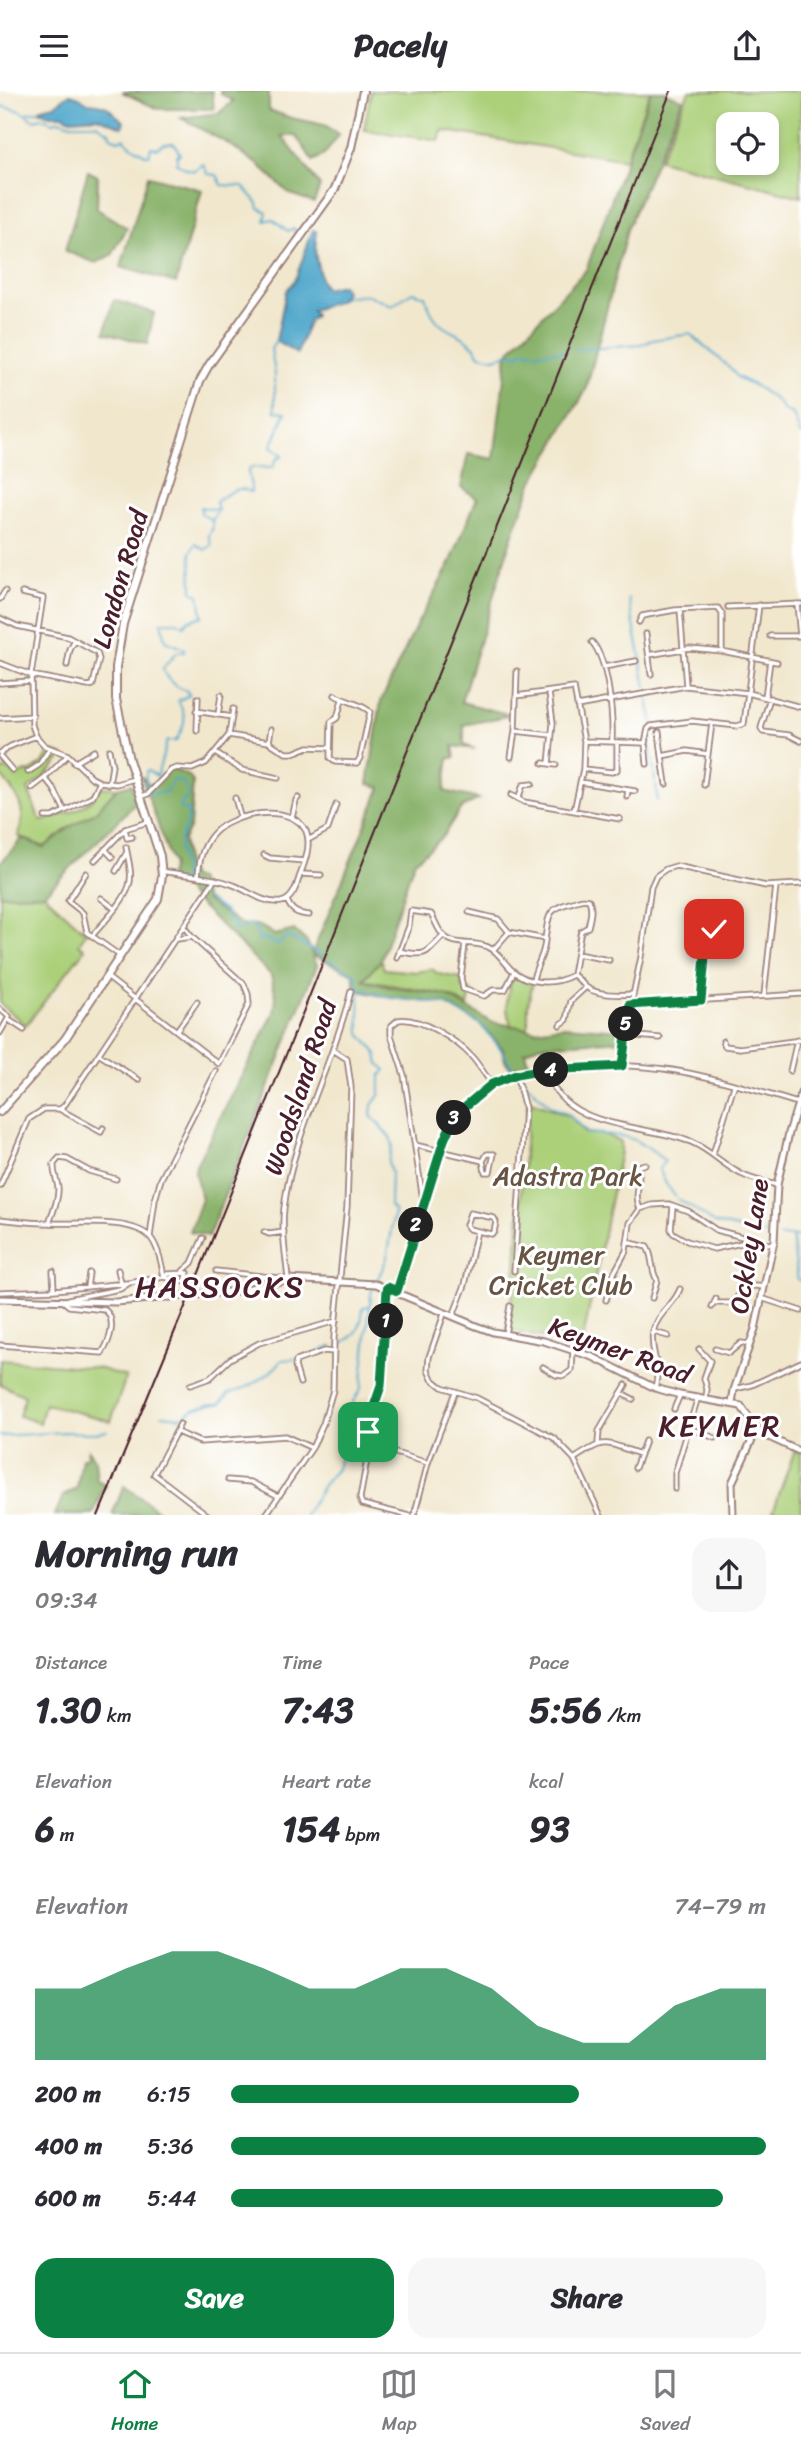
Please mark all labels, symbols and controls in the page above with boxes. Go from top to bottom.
text: Pacely [354,17,447,74]
icon: menu [35,27,73,65]
icon: share [728,27,766,65]
map controls [716,112,779,175]
button: locate [716,112,779,175]
street label: London Road [78,502,162,654]
pin [684,899,744,959]
icon: check [695,910,733,948]
street label: Woodsland Road [250,991,351,1181]
pin: 5 [608,1007,644,1041]
text: 5 [620,1007,631,1040]
pin: 4 [534,1053,568,1087]
text: 4 [545,1053,556,1086]
pin: 3 [436,1101,472,1135]
text: 3 [448,1101,459,1134]
park label: Adastra Park [492,1153,643,1199]
street label: Ockley Lane [716,1175,782,1317]
pin: 2 [398,1207,434,1243]
text: 2 [410,1208,421,1241]
park label: Keymer Cricket Club [489,1232,633,1308]
district label: HASSOCKS [135,1260,305,1314]
pin: 1 [368,1303,404,1339]
street label: Keymer Road [542,1303,700,1398]
text: 1 [381,1304,390,1337]
district label: KEYMER [659,1399,781,1453]
pin [338,1402,398,1462]
icon: arrive [349,1413,387,1451]
text: Morning run [35,1520,238,1587]
button: share [692,1538,766,1612]
text: 09:34 [35,1580,98,1621]
text: Distance [35,1646,107,1679]
text: Time [282,1646,322,1679]
text: Pace [529,1646,569,1679]
text: 1.30 [35,1679,102,1741]
text: 7:43 [282,1679,354,1741]
text: 5:56 [529,1679,602,1741]
text: km [102,1699,132,1732]
text: /km [602,1699,641,1732]
text: Elevation [35,1765,112,1798]
text: Heart rate [282,1765,371,1798]
text: kcal [529,1765,564,1798]
text: 6 [35,1798,55,1860]
text: 154 [282,1798,340,1860]
text: 93 [529,1798,570,1860]
text: m [55,1818,74,1851]
text: bpm [340,1818,380,1851]
text: Elevation [35,1886,128,1927]
text: 74–79 m [675,1886,766,1927]
text: 200 m [35,2074,101,2115]
text: 6:15 [147,2074,191,2115]
text: 400 m [35,2126,102,2167]
text: 5:36 [147,2126,194,2167]
text: 600 m [35,2178,101,2219]
text: 5:44 [147,2178,197,2219]
button: Save [35,2258,394,2338]
button: Share [408,2258,766,2338]
tab: Home [111,2365,158,2440]
tab: Map [380,2365,418,2440]
tab: Saved [640,2365,690,2440]

